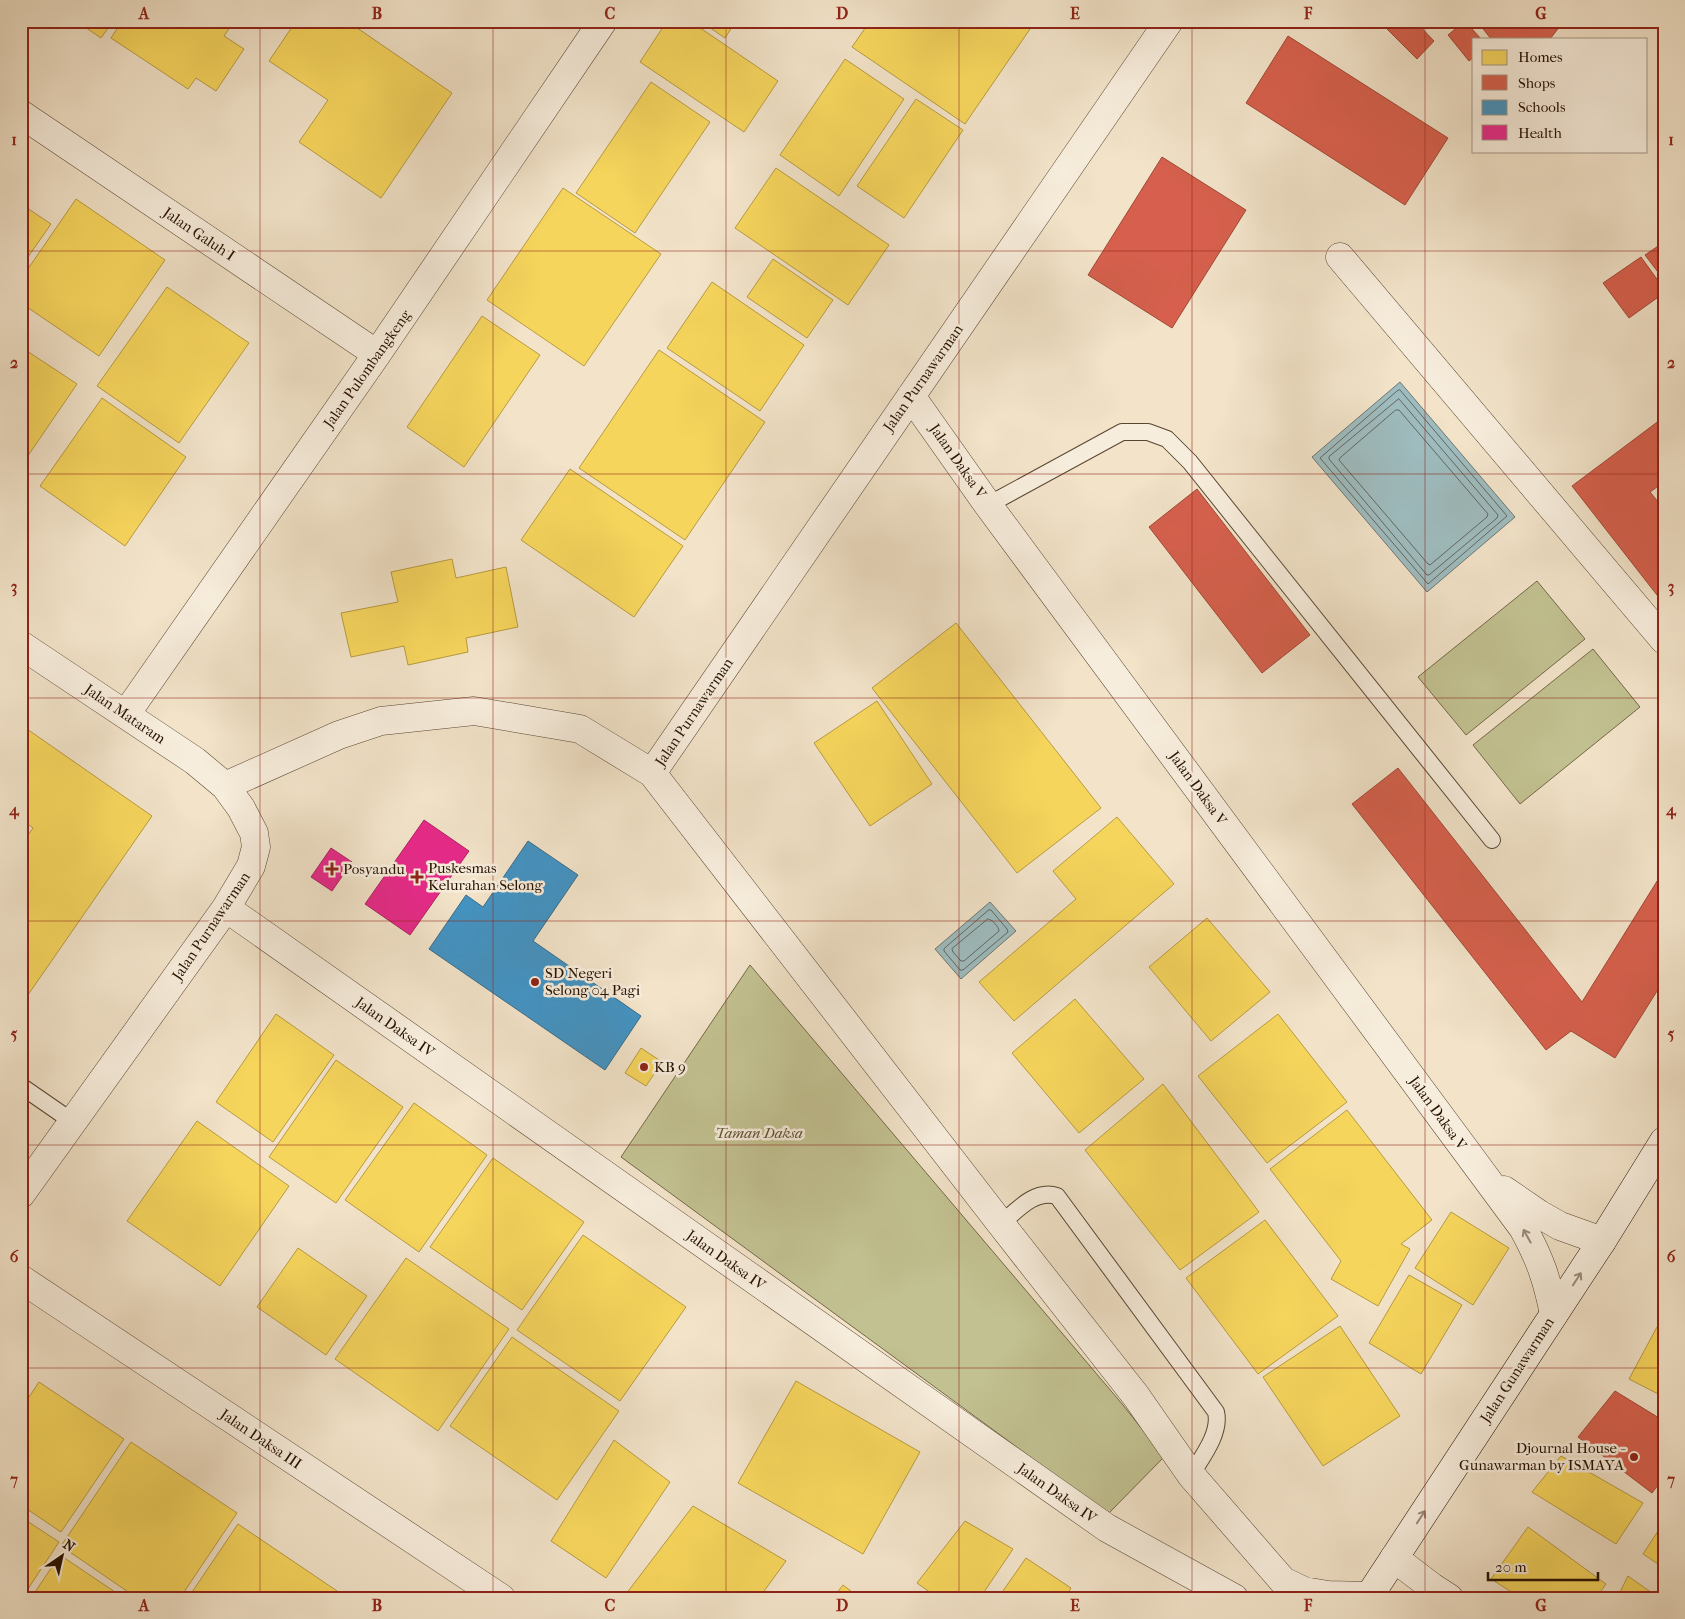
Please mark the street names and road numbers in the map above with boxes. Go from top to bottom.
street label: Jalan Galuh I [159,203,238,265]
street label: Jalan Pulombangkeng [319,306,415,432]
street label: Jalan Purnawarman [879,321,967,436]
street label: Jalan Daksa V [925,419,991,503]
street label: Jalan Purnawarman [650,654,737,770]
street label: Jalan Mataram [80,680,169,748]
street label: Jalan Daksa V [1165,747,1231,829]
street label: Jalan Purnawarman [167,868,254,984]
street label: Jalan Daksa IV [351,992,439,1062]
street label: Jalan Daksa V [1405,1072,1471,1154]
street label: Jalan Daksa IV [682,1225,770,1295]
street label: Jalan Gunawarman [1476,1314,1558,1427]
street label: Jalan Daksa III [216,1405,305,1473]
street label: Jalan Daksa IV [1013,1458,1101,1528]

